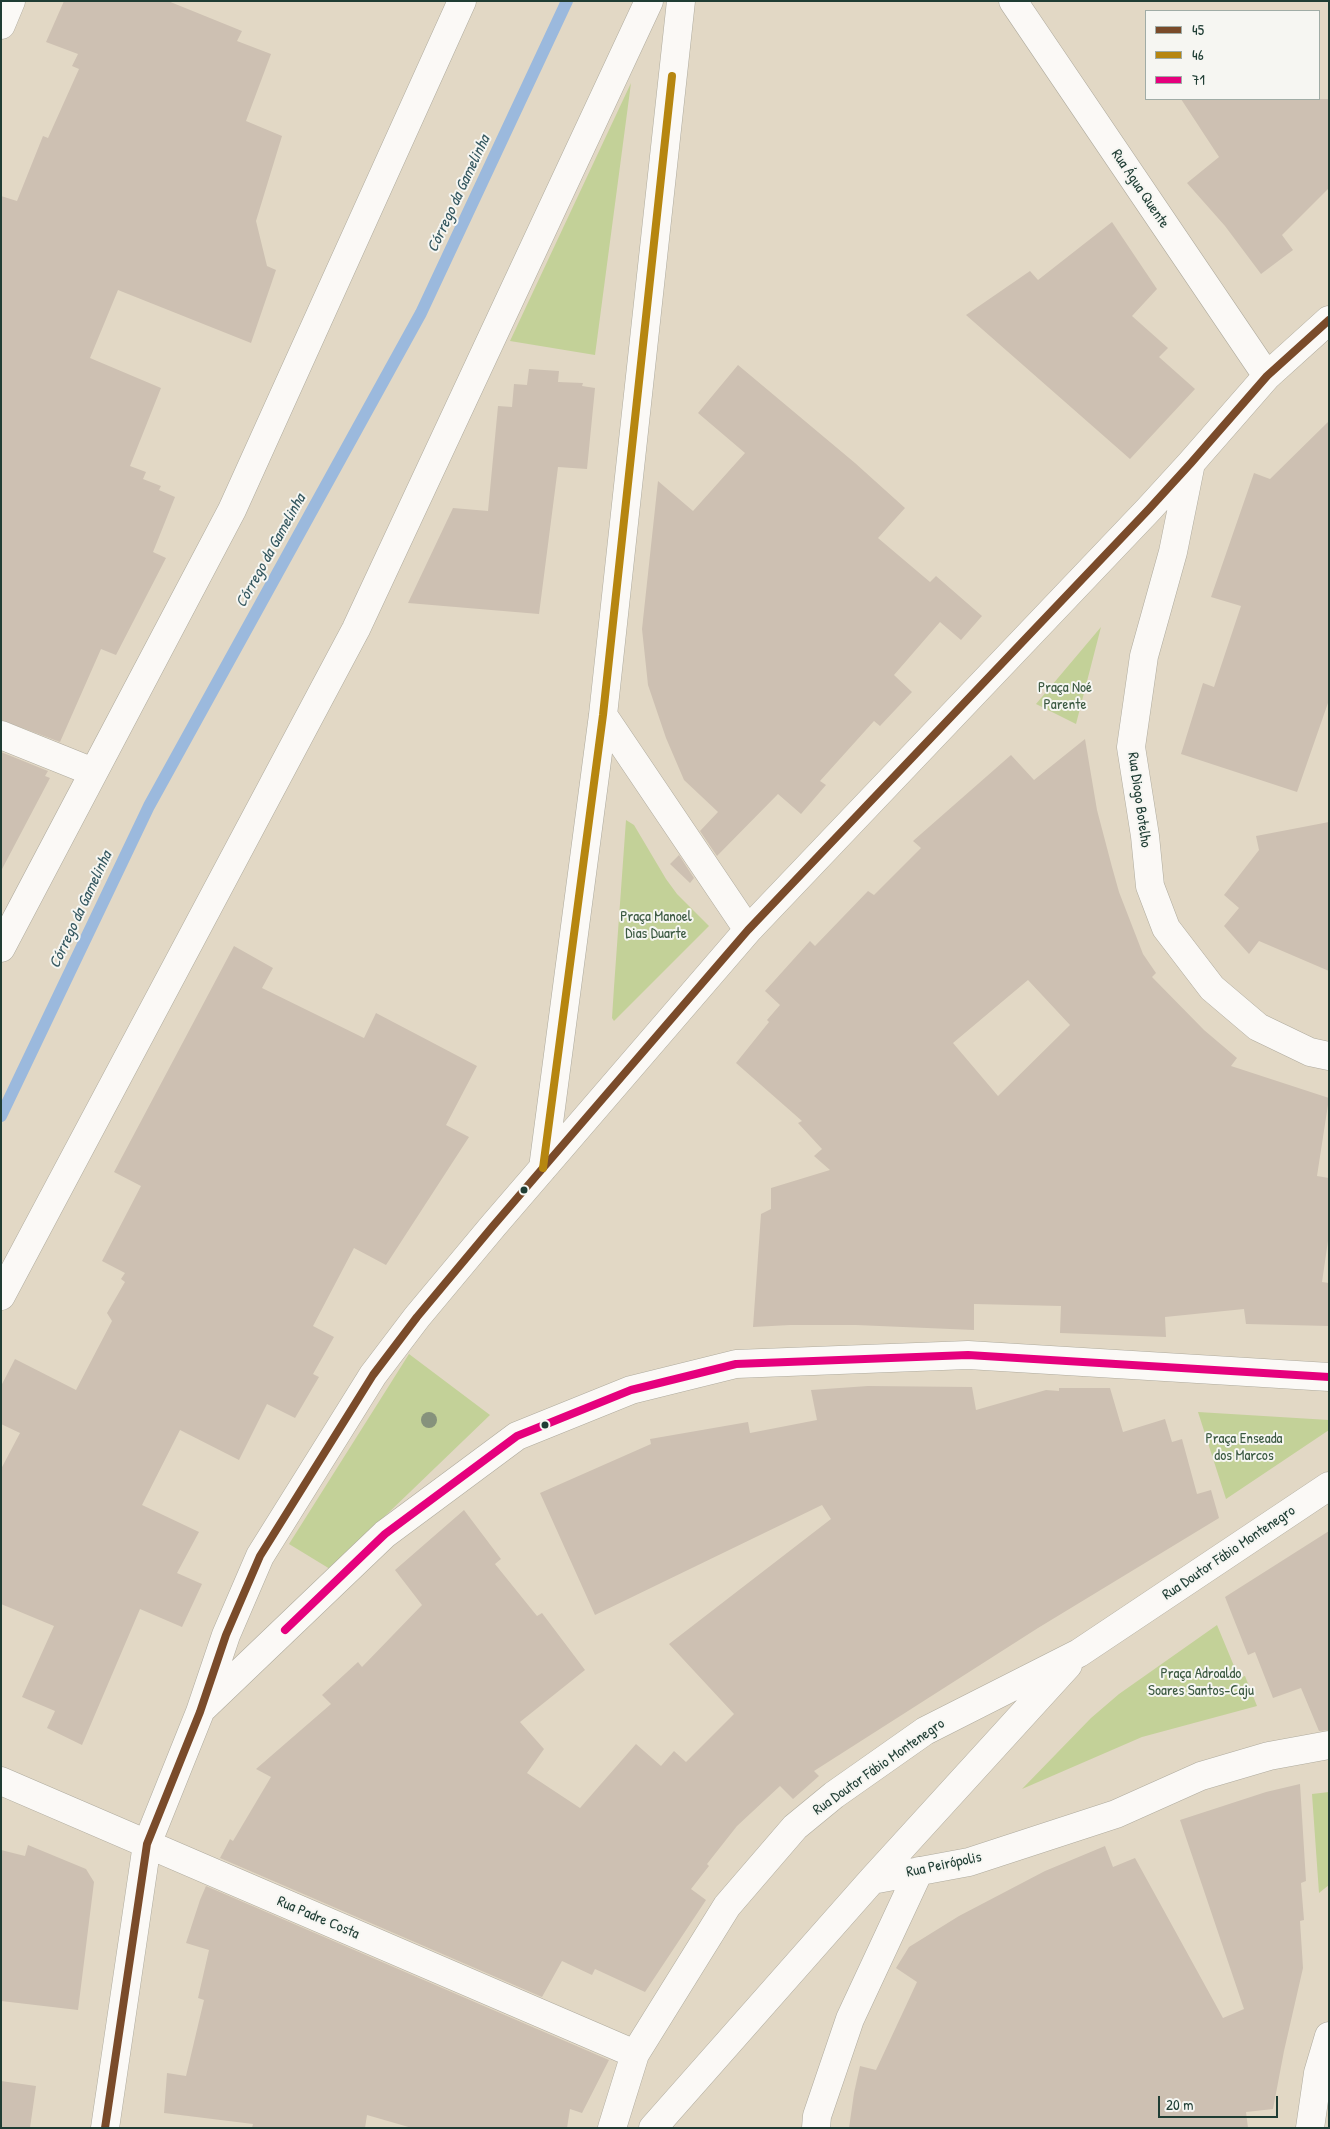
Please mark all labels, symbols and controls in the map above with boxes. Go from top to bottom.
legend [1145,10,1320,100]
text: 45 [1192,19,1204,40]
text: 46 [1192,44,1204,65]
text: 71 [1192,69,1205,90]
water label: Córrego da Gamelinha [424,133,494,255]
street label: Rua Água Quente [1107,146,1173,232]
water label: Córrego da Gamelinha [232,491,310,611]
park label: Praça Noé Parente [1038,679,1092,714]
street label: Rua Diogo Botelho [1123,751,1155,849]
water label: Córrego da Gamelinha [46,849,116,971]
park label: Praça Manoel Dias Duarte [620,908,692,943]
unlabelled marker [519,1185,529,1195]
unlabelled marker [540,1420,550,1430]
park label: Praça Enseada dos Marcos [1206,1430,1282,1465]
street label: Rua Doutor Fábio Montenegro [1159,1502,1299,1604]
park label: Praça Adroaldo Soares Santos-Caju [1148,1665,1254,1700]
street label: Rua Doutor Fábio Montenegro [810,1715,948,1819]
street label: Rua Peirópolis [905,1848,983,1882]
street label: Rua Padre Costa [274,1893,362,1943]
scale bar [1160,2086,1280,2118]
text: 20 m [1166,2094,1193,2115]

